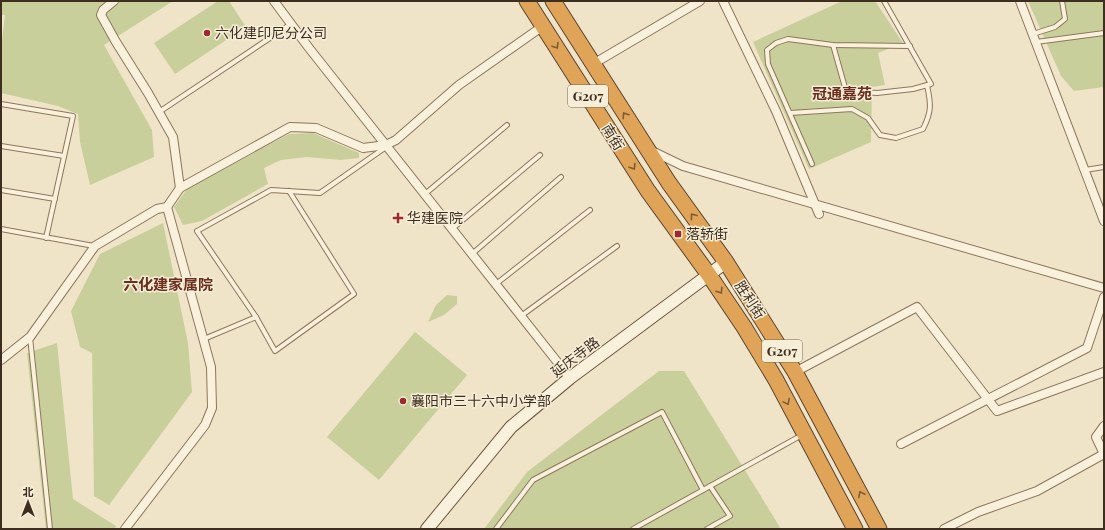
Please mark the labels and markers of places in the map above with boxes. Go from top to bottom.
place label: 六化建印尼分公司 [215,23,327,42]
marker: 六化建印尼分公司 [202,28,212,38]
place label: 华建医院 [407,208,463,227]
marker: 华建医院 [392,212,404,224]
place label: 落轿街 [686,224,728,243]
marker: 落轿街 [673,229,683,239]
place label: 襄阳市三十六中小学部 [411,391,551,410]
marker: 襄阳市三十六中小学部 [398,396,408,406]

